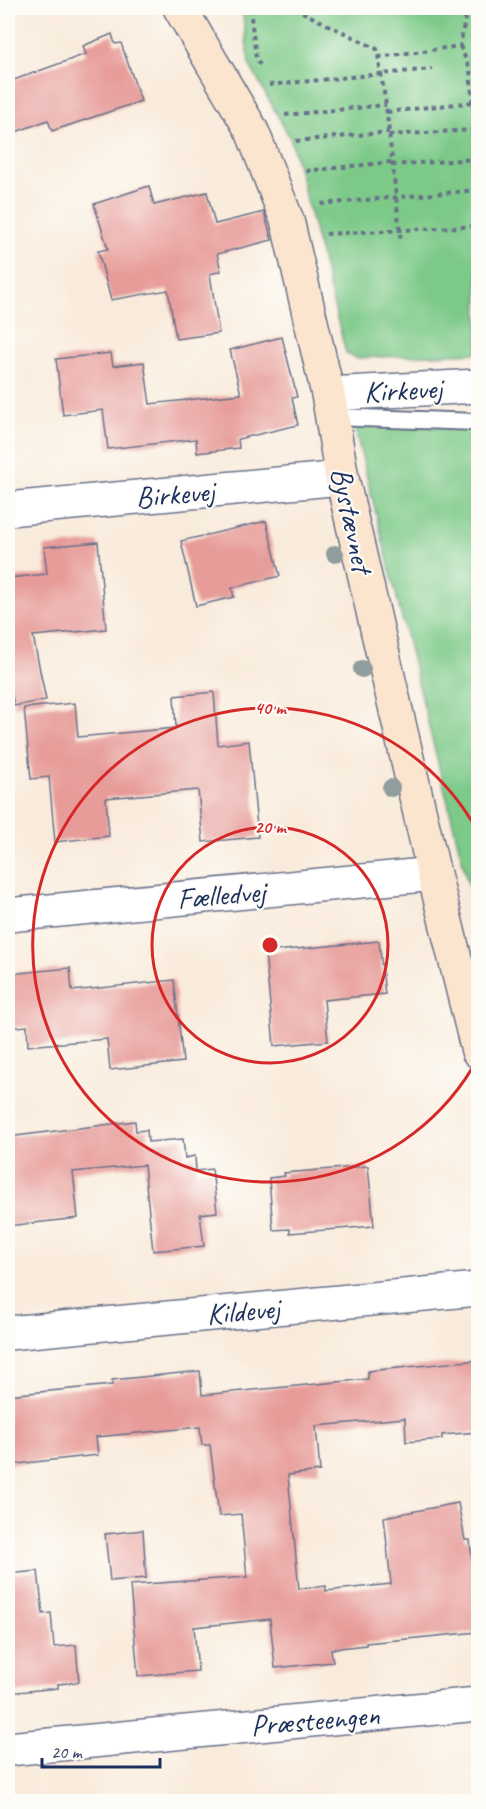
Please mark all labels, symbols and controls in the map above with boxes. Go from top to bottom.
street label: Kirkevej [363,369,446,411]
street label: Bystævnet [322,464,382,580]
street label: Birkevej [134,471,219,516]
text: 40 m [255,697,287,719]
text: 20 m [255,816,287,838]
street label: Fælledvej [175,872,271,918]
centre of rings [260,935,280,955]
street label: Kildevej [205,1289,284,1333]
street label: Præsteengen [249,1695,381,1745]
scale bar [42,1731,160,1769]
text: 20 m [51,1741,84,1763]

